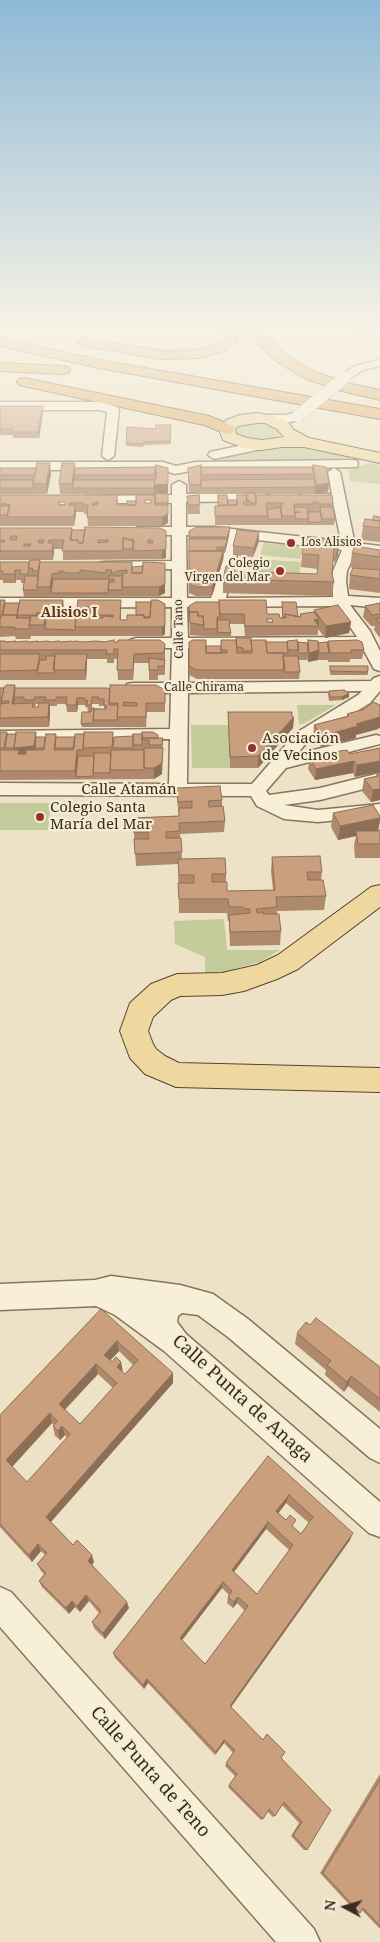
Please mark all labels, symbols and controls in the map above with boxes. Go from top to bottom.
place label: Los Alisios [301,536,362,550]
marker: Los Alisios [285,537,297,549]
place label: Colegio Virgen del Mar [184,557,270,585]
marker: Colegio Virgen del Mar [274,565,286,577]
street label: Calle Tano [171,599,187,659]
district label: Alisios I [41,605,97,621]
street label: Calle Chirama [164,681,244,695]
place label: Asociación de Vecinos [262,730,339,765]
marker: Asociación de Vecinos [246,742,258,754]
street label: Calle Atamán [81,781,177,799]
place label: Colegio Santa María del Mar [50,799,152,834]
marker: Colegio Santa María del Mar [34,811,46,823]
street label: Calle Punta de Anaga [167,1330,317,1468]
street label: Calle Punta de Teno [85,1702,215,1842]
north arrow [320,1882,370,1932]
text: N [320,1899,340,1912]

